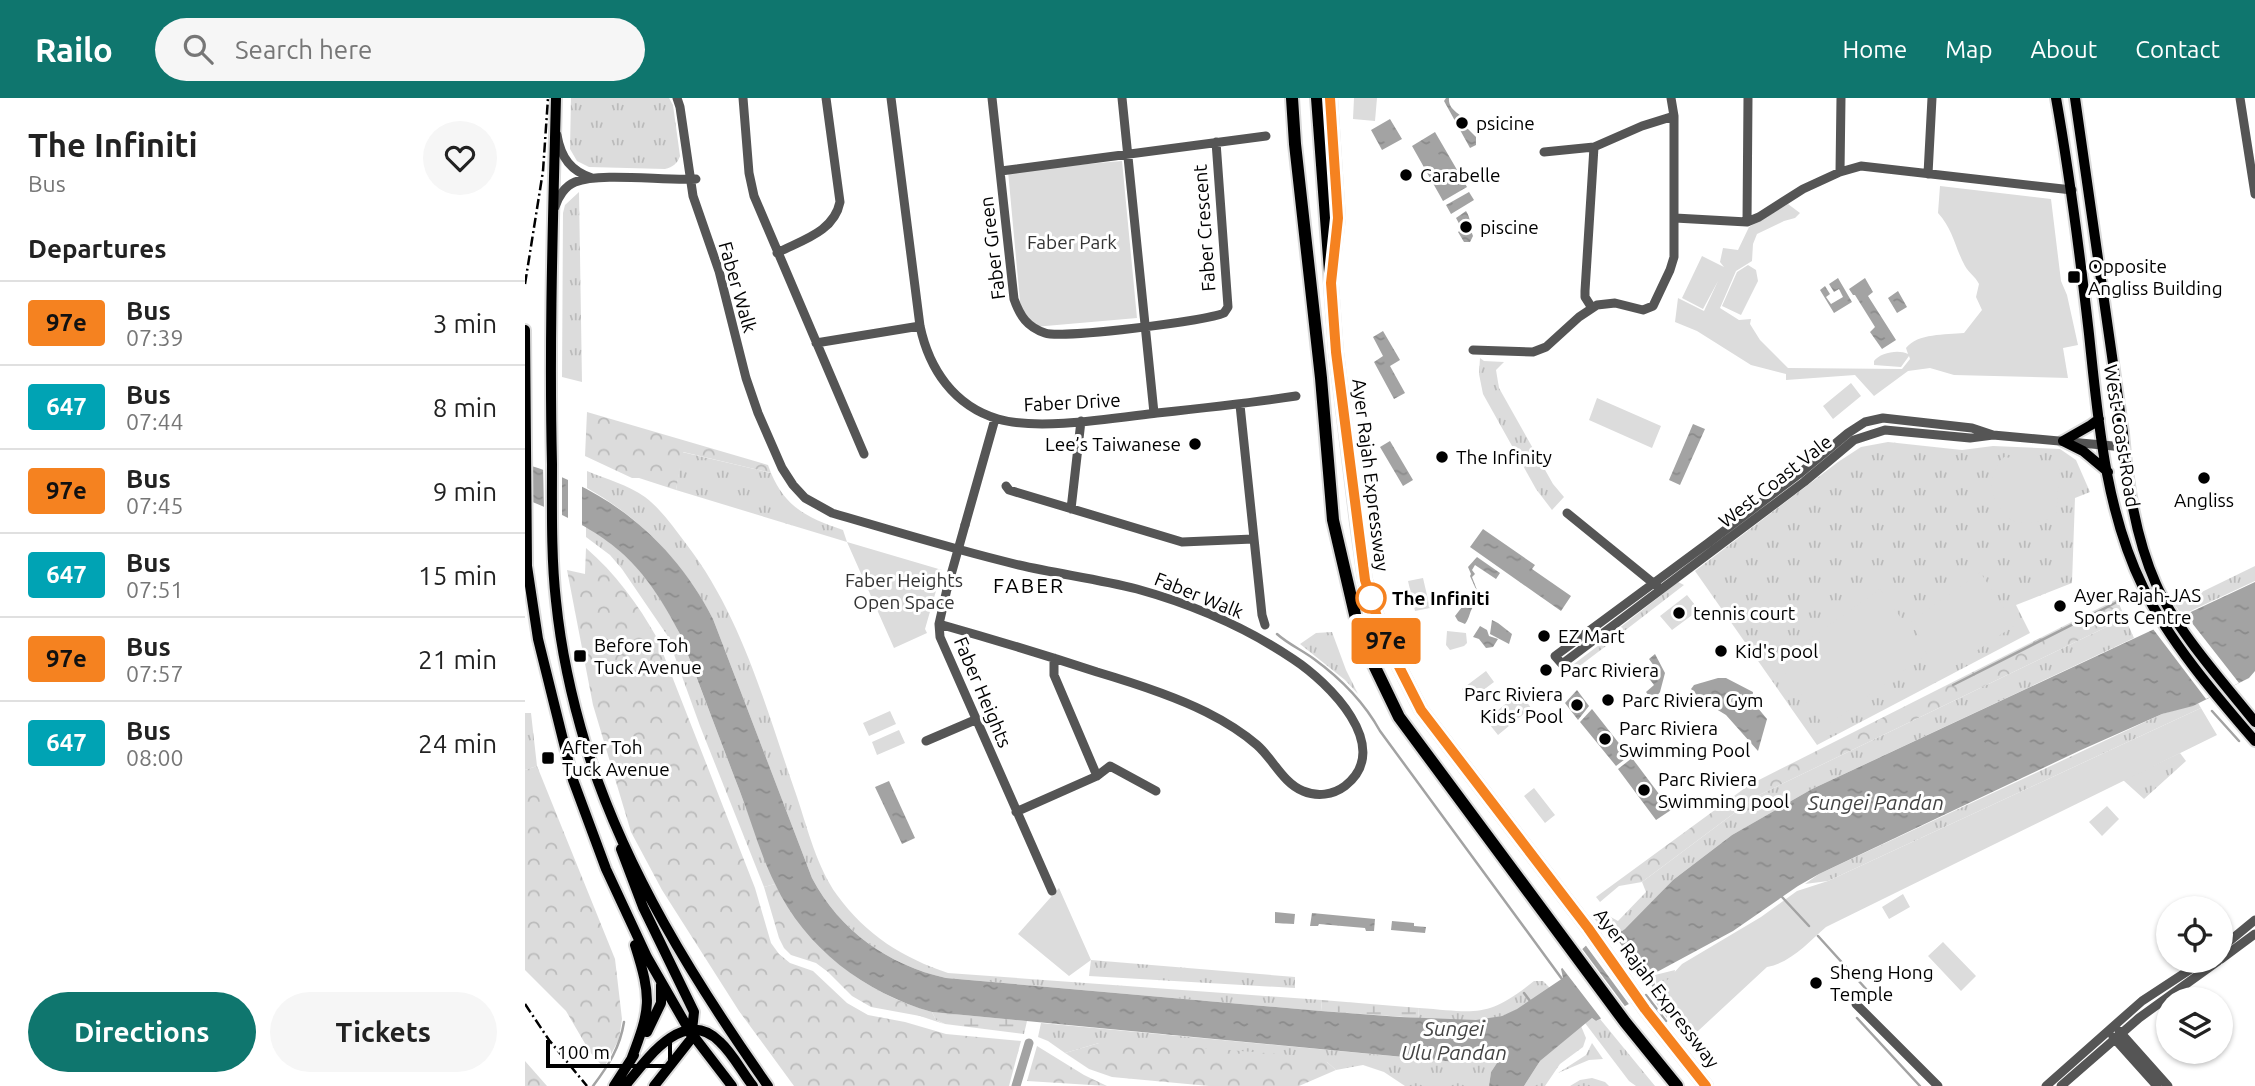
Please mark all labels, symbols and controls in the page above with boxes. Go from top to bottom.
search box [155,18,645,81]
icon: search [179,30,217,68]
text: Railo [35,31,113,68]
text: Search here [235,35,372,64]
text: Home [1842,36,1907,63]
text: Map [1945,36,1992,63]
text: About [2030,36,2097,63]
text: Contact [2135,36,2220,63]
place label: psicine [1476,112,1535,134]
marker: psicine [1454,115,1470,131]
button: heart [423,121,497,195]
text: The Infiniti [28,126,198,163]
street label: Faber Crescent [1189,163,1219,292]
place label: Carabelle [1420,164,1500,186]
marker: Carabelle [1398,167,1414,183]
text: Bus [28,171,66,196]
street label: Faber Green [975,195,1009,301]
place label: piscine [1480,216,1539,238]
marker: piscine [1458,219,1474,235]
park label: Faber Park [1027,231,1117,253]
text: Departures [28,234,166,263]
street label: Faber Walk [715,239,762,335]
place label: Opposite Angliss Building [2088,255,2223,299]
marker: Opposite Angliss Building [2066,269,2082,285]
text: Bus [126,296,171,325]
text: 97e [46,309,87,336]
text: 3 min [433,309,497,338]
text: 07:39 [126,325,184,350]
street label: West Coast Road [2100,363,2144,509]
street label: Ayer Rajah Expressway [1348,377,1394,573]
text: Bus [126,380,171,409]
street label: Faber Drive [1023,388,1121,416]
text: 647 [46,393,87,420]
text: 8 min [433,393,497,422]
text: 07:44 [126,409,184,434]
street label: West Coast Vale [1714,430,1836,532]
place label: Lee’s Taiwanese [1045,433,1181,455]
marker: Lee’s Taiwanese [1187,436,1203,452]
place label: The Infinity [1456,446,1552,468]
marker: The Infinity [1434,449,1450,465]
text: Bus [126,464,171,493]
marker: Angliss [2196,470,2212,486]
text: 97e [46,477,87,504]
text: 9 min [433,477,497,506]
place label: Angliss [2174,489,2234,511]
text: 07:45 [126,493,184,518]
text: Bus [126,548,171,577]
text: 647 [46,561,87,588]
text: 15 min [418,561,497,590]
street label: Faber Walk [1151,567,1247,623]
park label: Faber Heights Open Space [845,569,963,613]
district label: FABER [993,573,1065,597]
text: 07:51 [126,577,184,602]
marker: The Infiniti [1356,583,1386,613]
place label: Ayer Rajah-JAS Sports Centre [2074,584,2201,628]
place label: The Infiniti [1392,587,1490,609]
marker: Ayer Rajah-JAS Sports Centre [2052,598,2068,614]
place label: tennis court [1693,602,1796,624]
marker: tennis court [1671,605,1687,621]
line badge: 97e [1346,618,1426,664]
place label: EZ Mart [1558,625,1625,647]
text: 97e [1366,627,1406,654]
marker: EZ Mart [1536,628,1552,644]
text: Bus [126,632,171,661]
street label: Faber Heights [950,633,1016,751]
place label: Before Toh Tuck Avenue [594,634,702,678]
place label: Kid's pool [1735,640,1818,662]
marker: Kid's pool [1713,643,1729,659]
text: 97e [46,645,87,672]
text: 21 min [418,645,497,674]
marker: Before Toh Tuck Avenue [572,648,588,664]
place label: Parc Riviera [1560,659,1659,681]
text: 07:57 [126,661,184,686]
marker: Parc Riviera [1538,662,1554,678]
place label: Parc Riviera Kids‘ Pool [1464,683,1563,727]
place label: Parc Riviera Gym [1622,689,1763,711]
marker: Parc Riviera Gym [1600,692,1616,708]
marker: Parc Riviera Kids‘ Pool [1569,697,1585,713]
text: Bus [126,716,171,745]
place label: Parc Riviera Swimming Pool [1619,717,1750,761]
text: 647 [46,729,87,756]
text: 24 min [418,729,497,758]
marker: Parc Riviera Swimming Pool [1597,731,1613,747]
place label: After Toh Tuck Avenue [562,736,670,780]
text: 08:00 [126,745,184,770]
marker: After Toh Tuck Avenue [540,750,556,766]
place label: Parc Riviera Swimming pool [1658,768,1789,812]
marker: Parc Riviera Swimming pool [1636,782,1652,798]
water label: Sungei Pandan [1807,790,1944,814]
map controls [2156,896,2233,1064]
button: locate [2156,896,2233,973]
street label: Ayer Rajah Expressway [1590,904,1724,1072]
place label: Sheng Hong Temple [1830,961,1934,1005]
marker: Sheng Hong Temple [1808,975,1824,991]
button: layers [2156,987,2233,1064]
button: Directions [28,992,256,1072]
button: Tickets [270,992,497,1072]
water label: Sungei Ulu Pandan [1401,1016,1507,1064]
scale bar [546,1037,672,1069]
text: 100 m [557,1041,610,1063]

